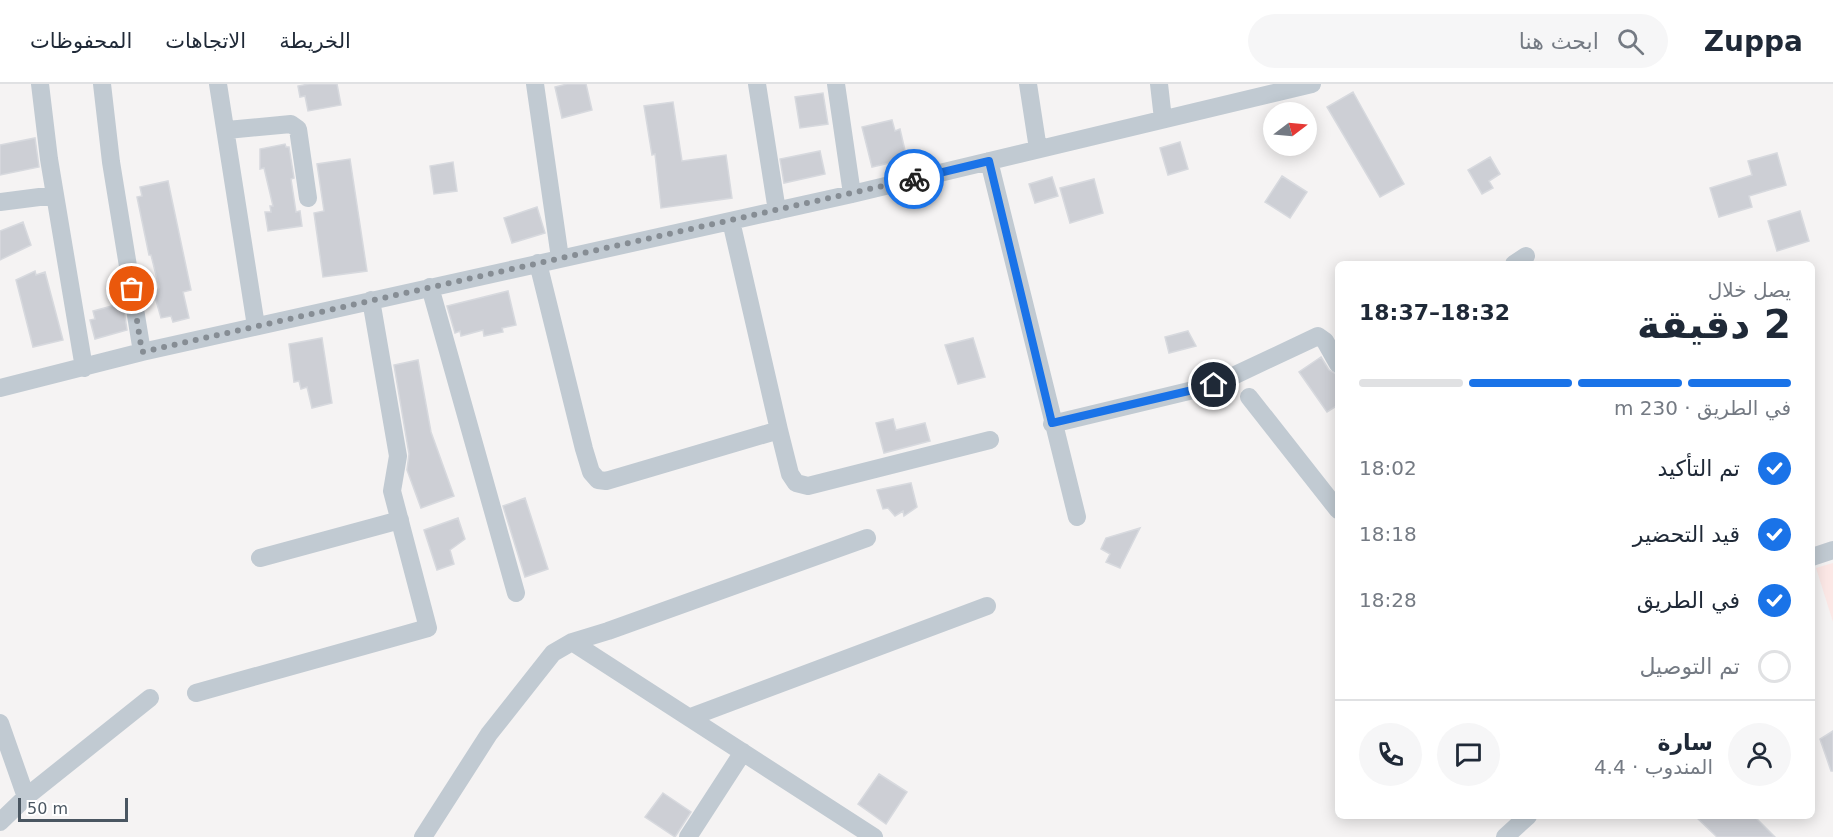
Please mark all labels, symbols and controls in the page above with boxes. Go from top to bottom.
search box [1248,14,1668,68]
icon: search [1614,25,1647,58]
text: Zuppa [1704,25,1803,58]
text: المحفوظات [30,29,132,53]
text: الاتجاهات [165,29,246,53]
text: الخريطة [279,29,351,53]
text: ابحث هنا [1519,29,1599,54]
north arrow [1263,102,1317,156]
map controls [1263,102,1317,156]
courier [884,149,944,209]
icon: bike [898,163,931,196]
pin [106,263,157,314]
icon: bag [115,272,148,305]
text: يصل خلال [1708,278,1791,302]
text: 18:32–18:37 [1359,300,1510,325]
text: 2 دقيقة [1637,302,1791,347]
pin [1188,359,1239,410]
icon: home [1197,368,1230,401]
text: في الطريق · 230 m [1614,396,1791,420]
icon: check [1758,452,1791,485]
text: 18:02 [1359,456,1417,480]
text: تم التأكيد [1657,456,1740,481]
icon: check [1758,518,1791,551]
text: 18:18 [1359,522,1417,546]
text: قيد التحضير [1633,522,1740,547]
icon: check [1758,584,1791,617]
text: 18:28 [1359,588,1417,612]
text: في الطريق [1637,588,1740,613]
text: تم التوصيل [1639,654,1740,679]
button: phone [1359,723,1422,786]
button: chat [1437,723,1500,786]
button: person [1728,723,1791,786]
text: سارة [1657,730,1713,755]
text: المندوب · 4.4 [1594,755,1713,779]
scale bar [18,795,128,822]
text: 50 m [27,799,68,818]

